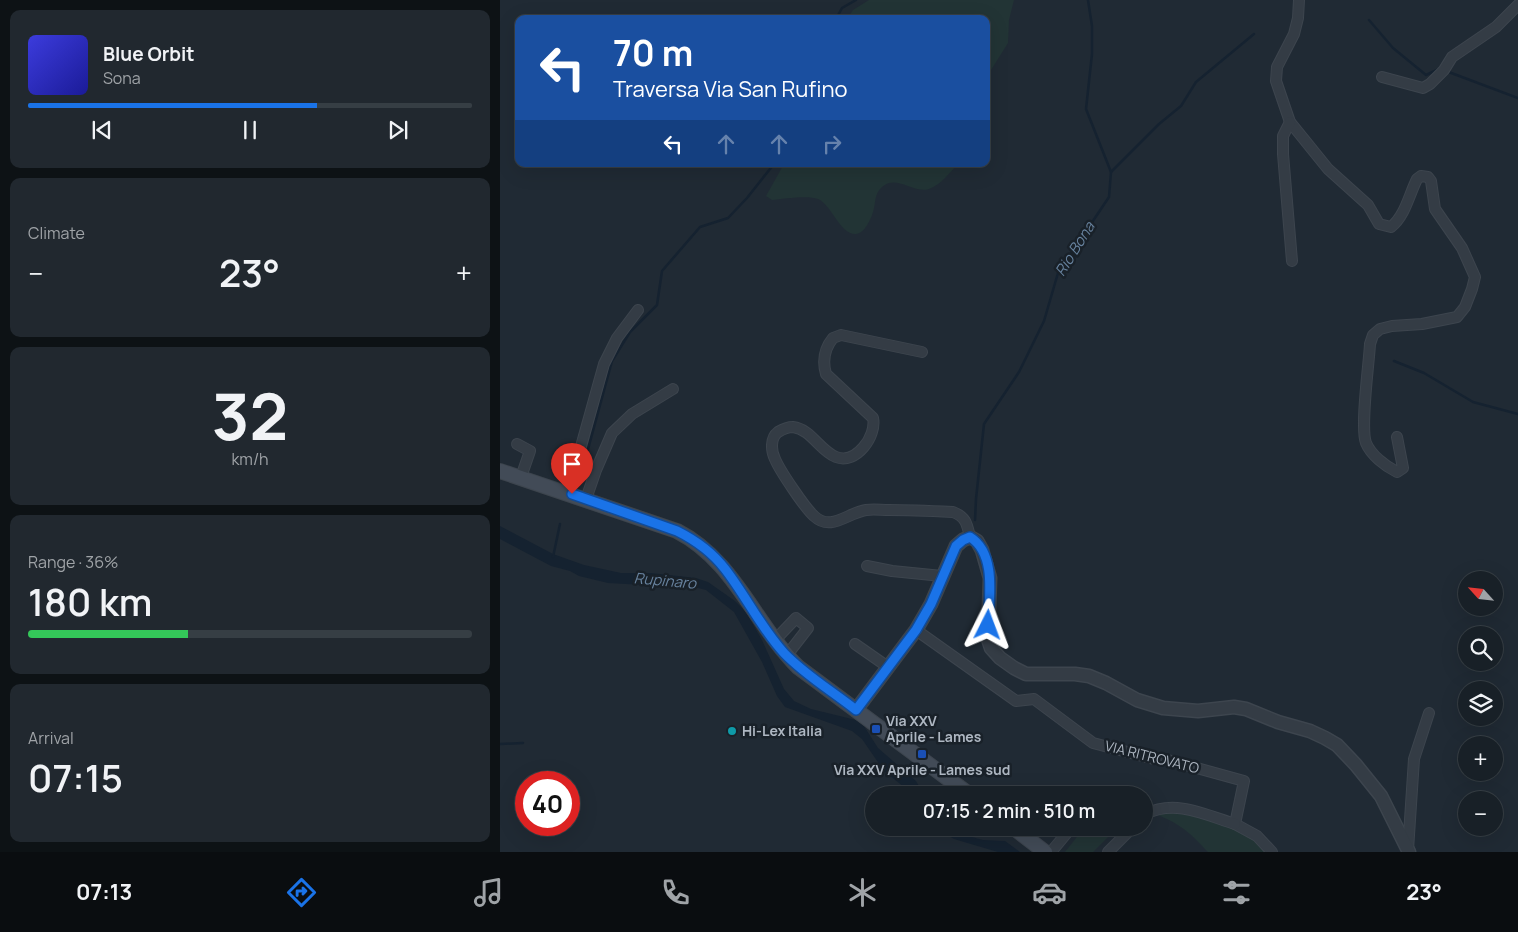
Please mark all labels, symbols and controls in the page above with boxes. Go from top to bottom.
text: 70 m [613,29,693,77]
icon: left [530,35,595,100]
text: Blue Orbit [103,41,195,67]
text: Sona [103,67,141,89]
text: Traversa Via San Rufino [613,74,848,104]
icon: previous [88,116,116,144]
icon: pause [236,116,264,144]
icon: next [384,116,412,144]
icon: left [659,130,687,158]
icon: ahead [712,130,740,158]
icon: ahead [765,130,793,158]
icon: right [818,130,846,158]
water label: Rio Bona [1050,217,1100,280]
text: Climate [28,222,85,244]
text: 23° [219,246,280,298]
text: − [28,254,43,292]
text: + [456,254,472,292]
text: 32 [212,371,288,460]
pin [551,443,593,494]
text: km/h [231,448,269,470]
icon: arrive [558,450,586,478]
text: Range · 36% [28,551,119,573]
water label: Rupinaro [633,567,698,594]
north arrow [1458,571,1502,616]
map controls [1458,571,1503,836]
text: 180 km [28,575,152,627]
position arrow [961,598,1013,650]
button: search [1458,626,1503,671]
button: layers [1458,681,1503,726]
place label: Via XXV Aprile - Lames [886,711,982,746]
place label: Hi-Lex Italia [742,721,822,740]
marker: Via XXV Aprile - Lames [870,723,882,735]
marker: Hi-Lex Italia [726,725,738,737]
text: Arrival [28,727,74,749]
street label: VIA RITROVATO [1103,736,1201,777]
button: + [1458,736,1503,781]
marker: Via XXV Aprile - Lames sud [916,748,928,760]
text: 07:15 [28,751,123,803]
place label: Via XXV Aprile - Lames sud [834,760,1010,779]
speed limit sign: 40 [515,771,580,836]
button: − [1458,791,1503,836]
text: 07:15 · 2 min · 510 m [923,798,1095,824]
icon: directions [284,875,319,910]
icon: music [471,875,506,910]
icon: phone [658,875,693,910]
icon: climate [845,875,880,910]
icon: car [1032,875,1067,910]
icon: filters [1219,875,1254,910]
text: 07:13 [76,877,132,907]
text: 23° [1406,877,1442,907]

